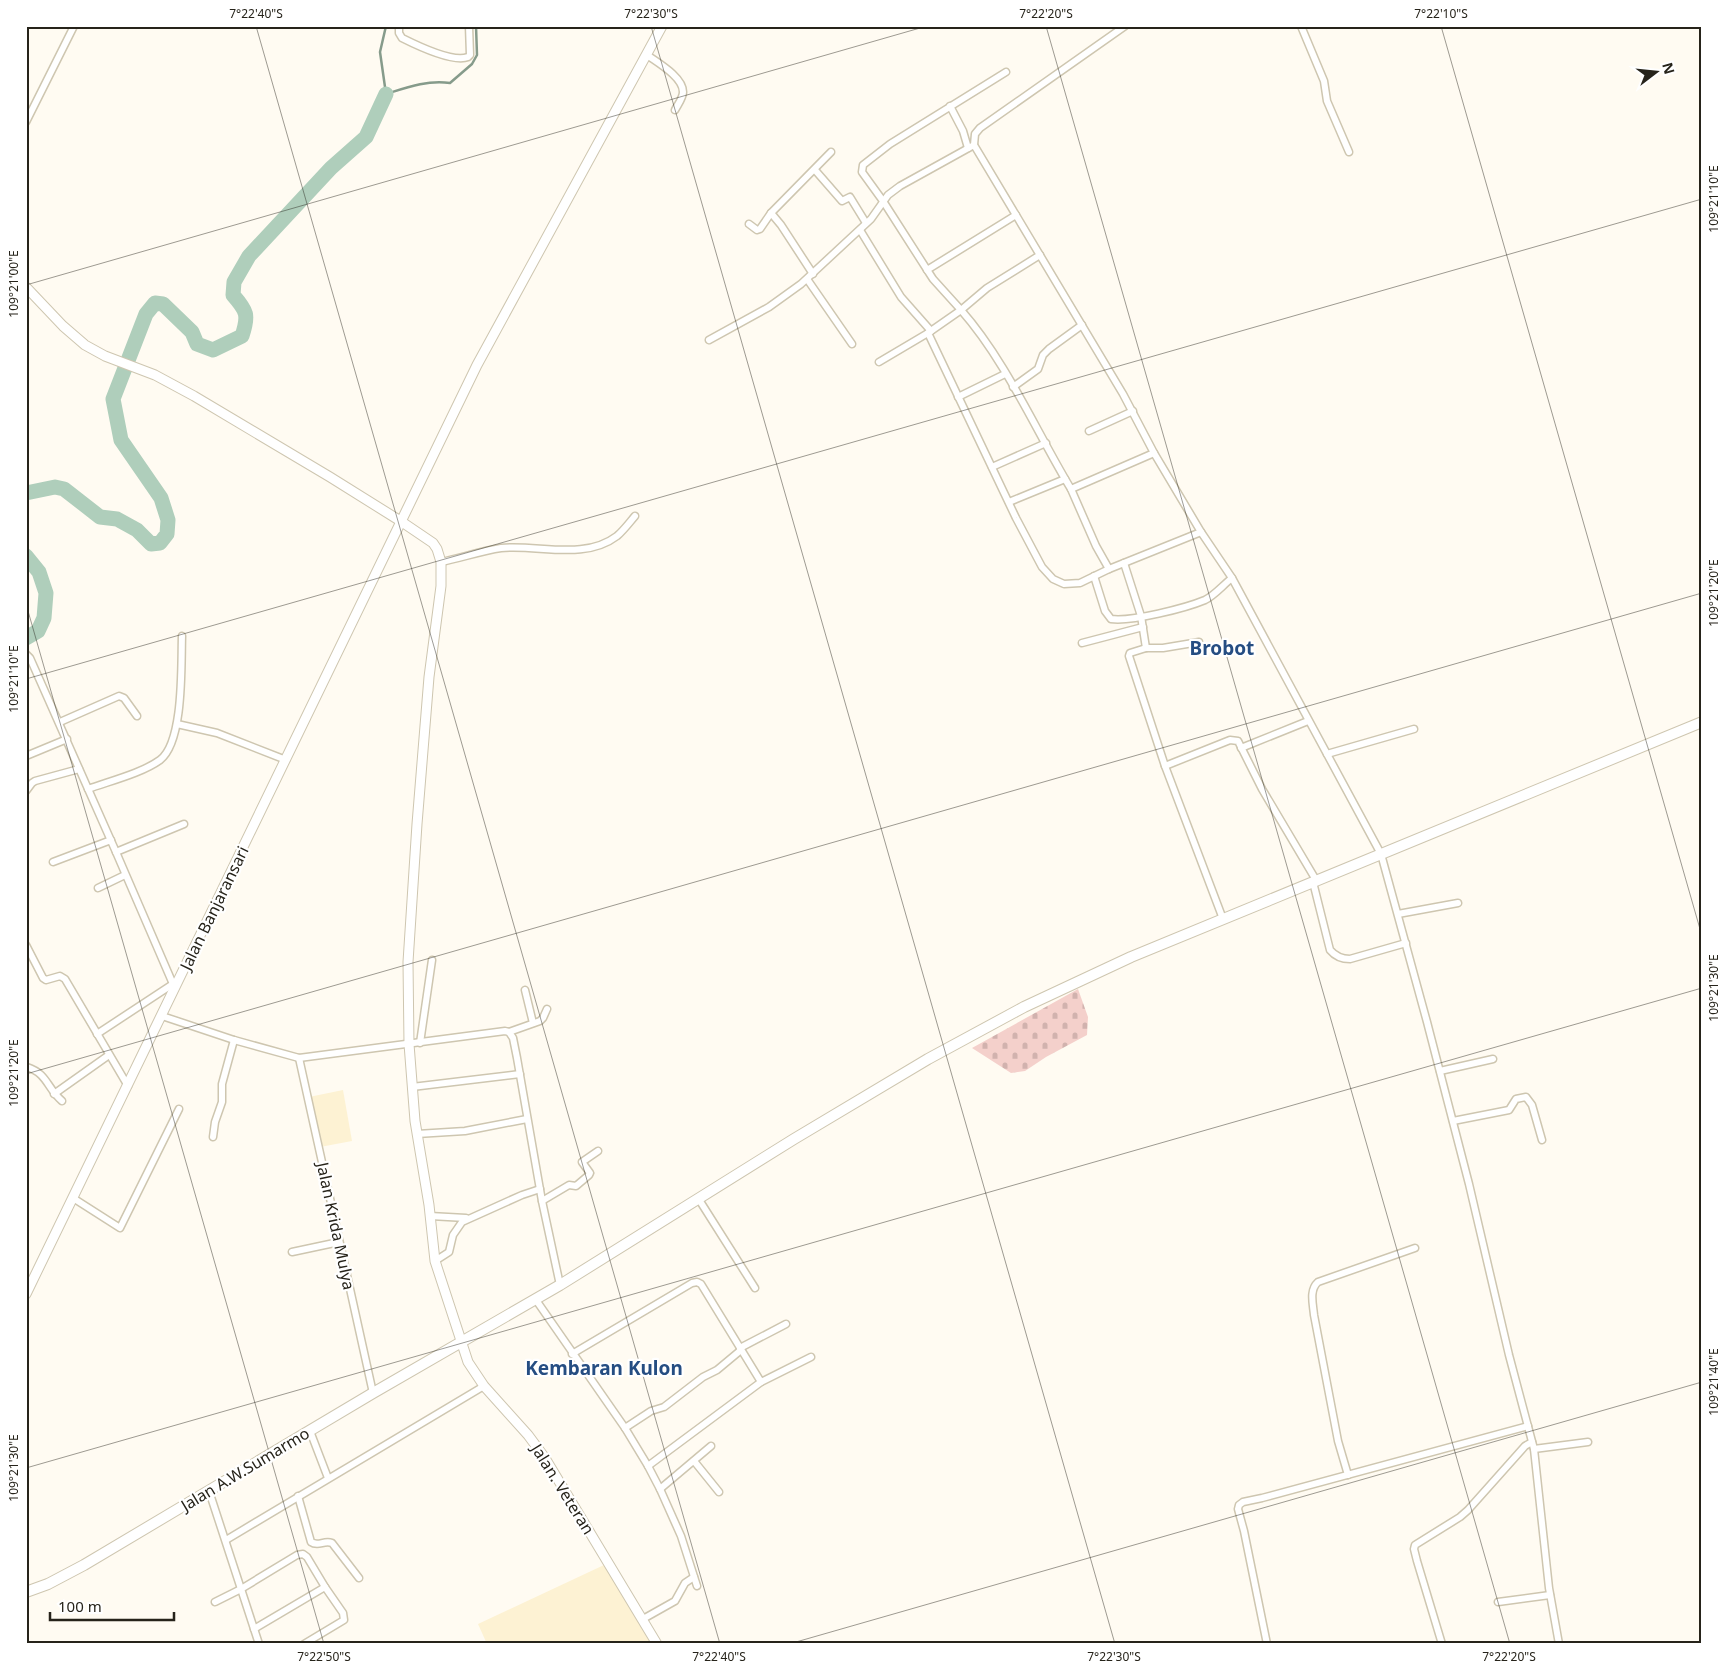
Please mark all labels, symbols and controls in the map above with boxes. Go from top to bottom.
text: 7°22'40"S [229,5,283,22]
text: 7°22'30"S [624,5,678,22]
text: 7°22'20"S [1019,5,1073,22]
text: 7°22'10"S [1414,5,1468,22]
north arrow [1630,48,1680,98]
text: N [1658,60,1680,76]
text: 109°21'10"E [1705,165,1722,233]
text: 109°21'00"E [5,250,22,318]
text: 109°21'20"E [1705,559,1722,627]
district label: Brobot [1190,635,1254,661]
text: 109°21'10"E [5,645,22,713]
street label: Jalan Banjaransari [174,842,254,975]
text: 109°21'30"E [1705,954,1722,1022]
text: 109°21'20"E [5,1039,22,1107]
street label: Jalan Krida Mulya [311,1158,360,1292]
text: 109°21'40"E [1705,1348,1722,1416]
district label: Kembaran Kulon [525,1355,683,1381]
street label: Jalan A.W.Sumarmo [175,1422,313,1517]
text: 109°21'30"E [5,1434,22,1502]
street label: Jalan. Veteran [525,1438,600,1539]
scale bar [50,1590,174,1622]
text: 100 m [58,1596,102,1616]
text: 7°22'50"S [297,1648,351,1665]
text: 7°22'40"S [692,1648,746,1665]
text: 7°22'30"S [1087,1648,1141,1665]
text: 7°22'20"S [1482,1648,1536,1665]

